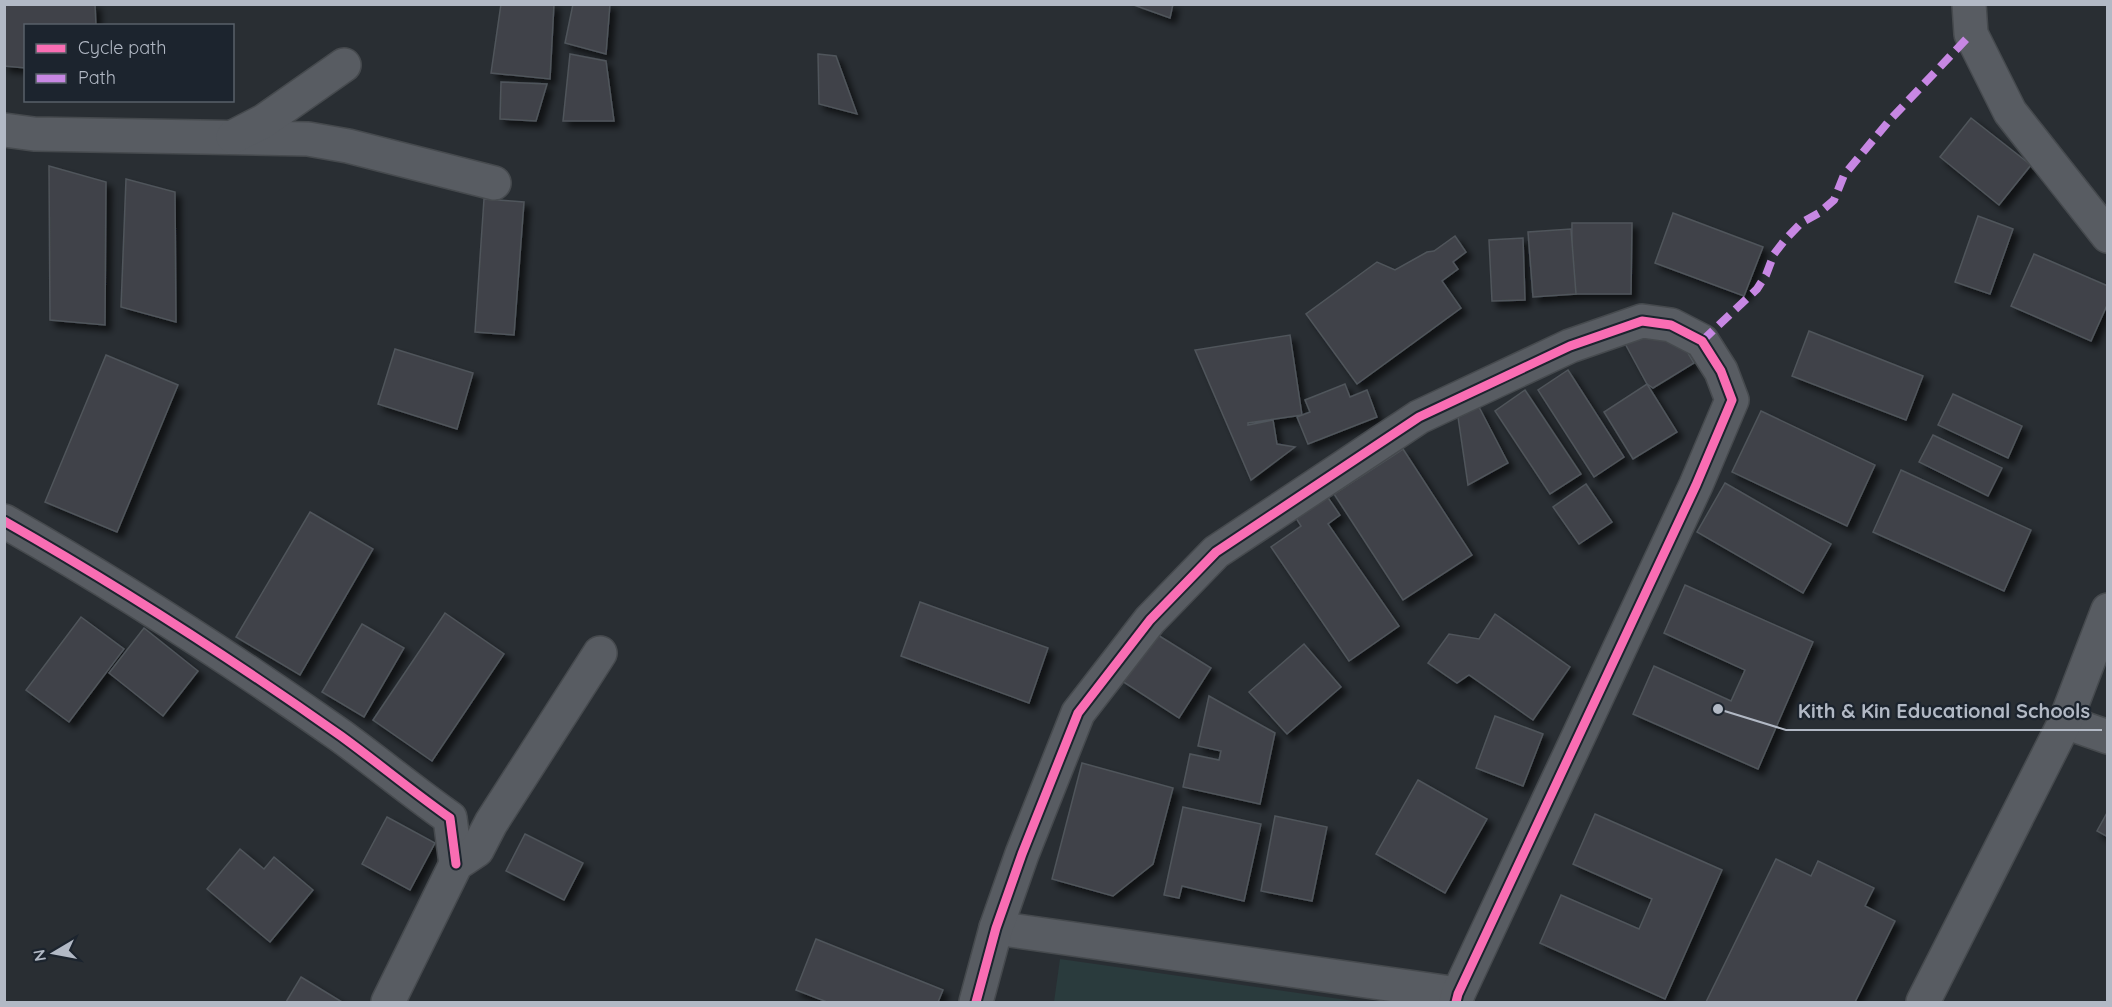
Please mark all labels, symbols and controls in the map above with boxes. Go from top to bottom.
legend [24,24,234,102]
text: Cycle path [78,36,166,59]
text: Path [78,66,116,89]
callout: Kith & Kin Educational Schools [1786,692,2102,730]
text: Kith & Kin Educational Schools [1798,698,2090,723]
north arrow [24,923,84,983]
text: N [28,948,50,963]

